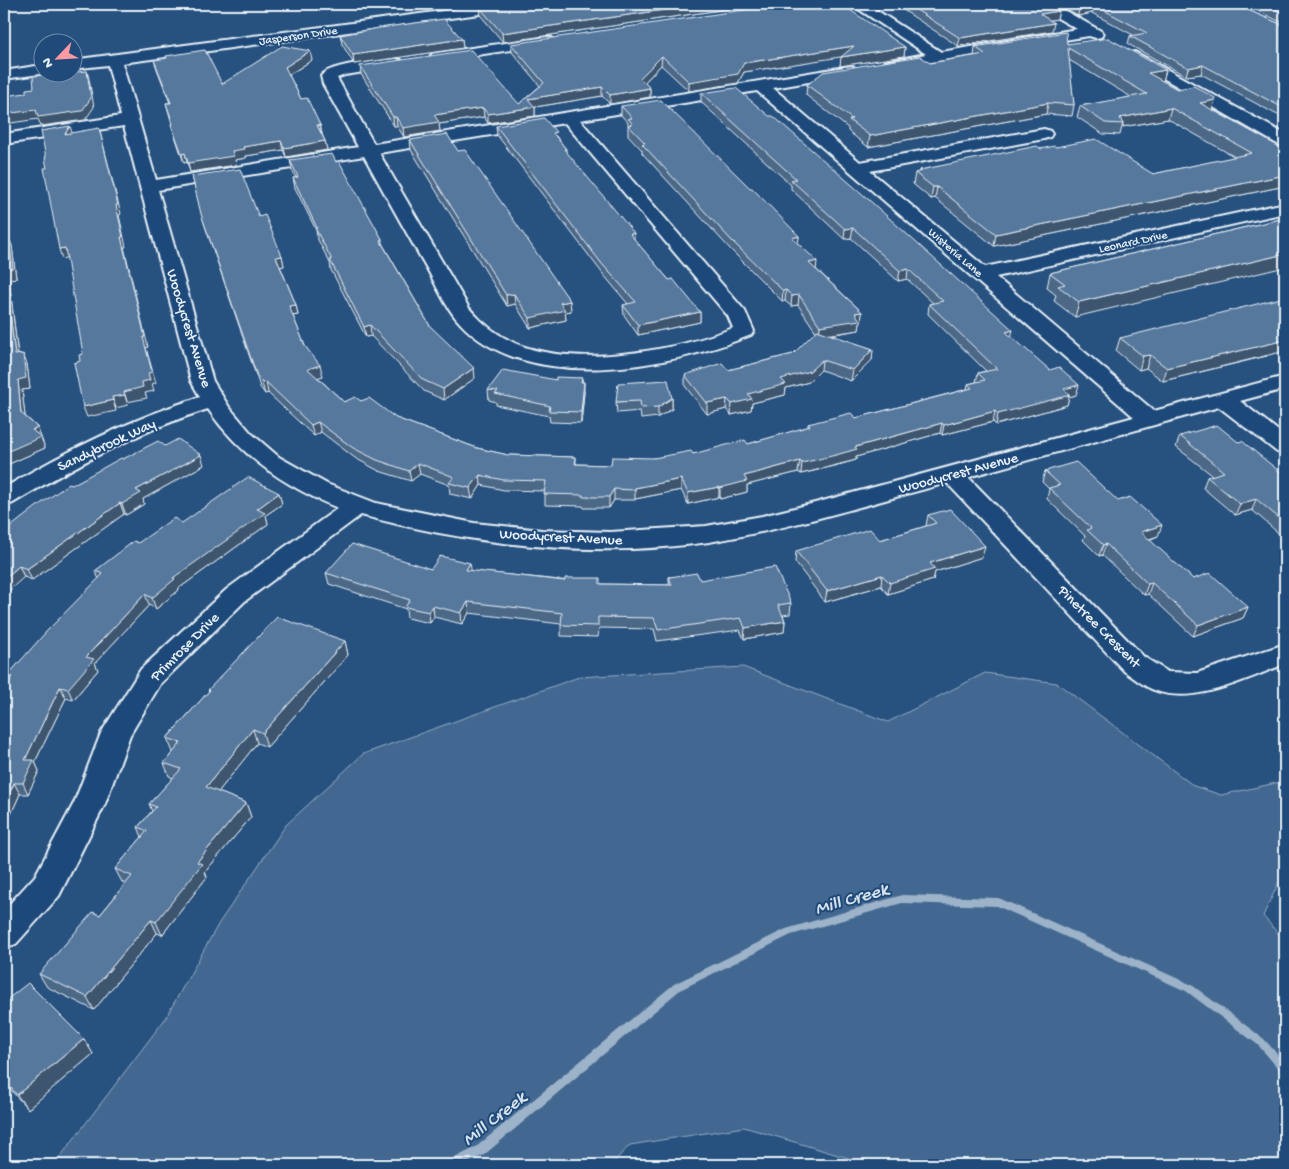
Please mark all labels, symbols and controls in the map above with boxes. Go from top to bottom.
street label: Jasperson Drive [258,24,339,49]
north arrow [32,32,82,82]
text: N [39,55,58,70]
street label: Wisteria Lane [925,226,985,281]
street label: Leonard Drive [1098,229,1170,257]
street label: Woodycrest Avenue [162,267,215,390]
street label: Sandybrook Way [55,415,159,476]
street label: Woodycrest Avenue [897,449,1020,499]
street label: Woodycrest Avenue [499,526,623,550]
street label: Pinetree Crescent [1053,582,1145,674]
street label: Primrose Drive [146,609,224,686]
water label: Mill Creek [813,879,893,922]
water label: Mill Creek [458,1087,533,1152]

